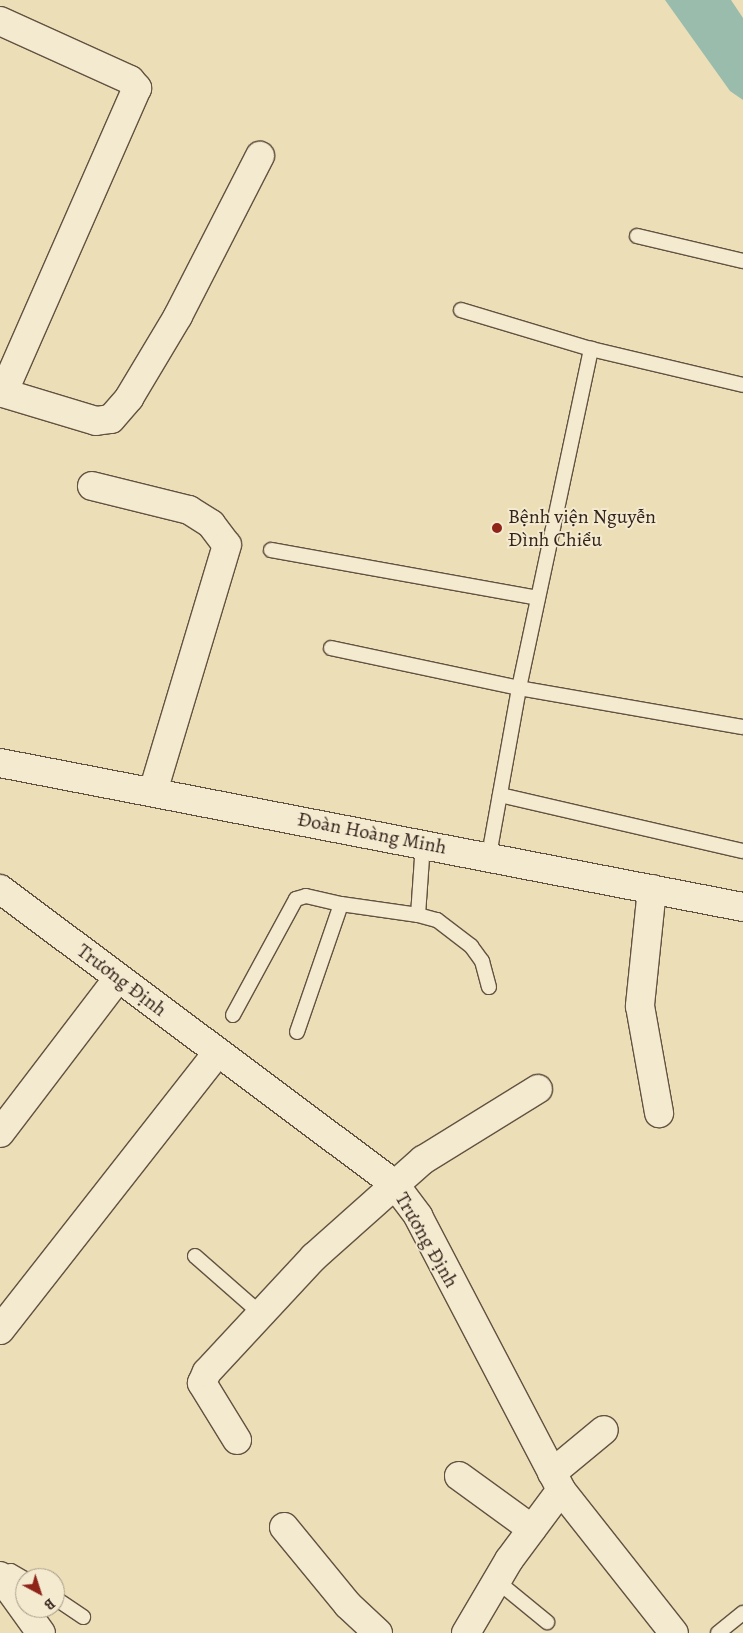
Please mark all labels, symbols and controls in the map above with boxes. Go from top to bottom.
place label: Bệnh viện Nguyễn Đình Chiểu [508,504,656,551]
marker: Bệnh viện Nguyễn Đình Chiểu [490,521,504,535]
street label: Đoàn Hoàng Minh [295,807,449,859]
street label: Trương Định [73,939,171,1021]
street label: Trương Định [390,1188,464,1292]
north arrow [15,1568,65,1618]
text: B [40,1594,59,1614]

